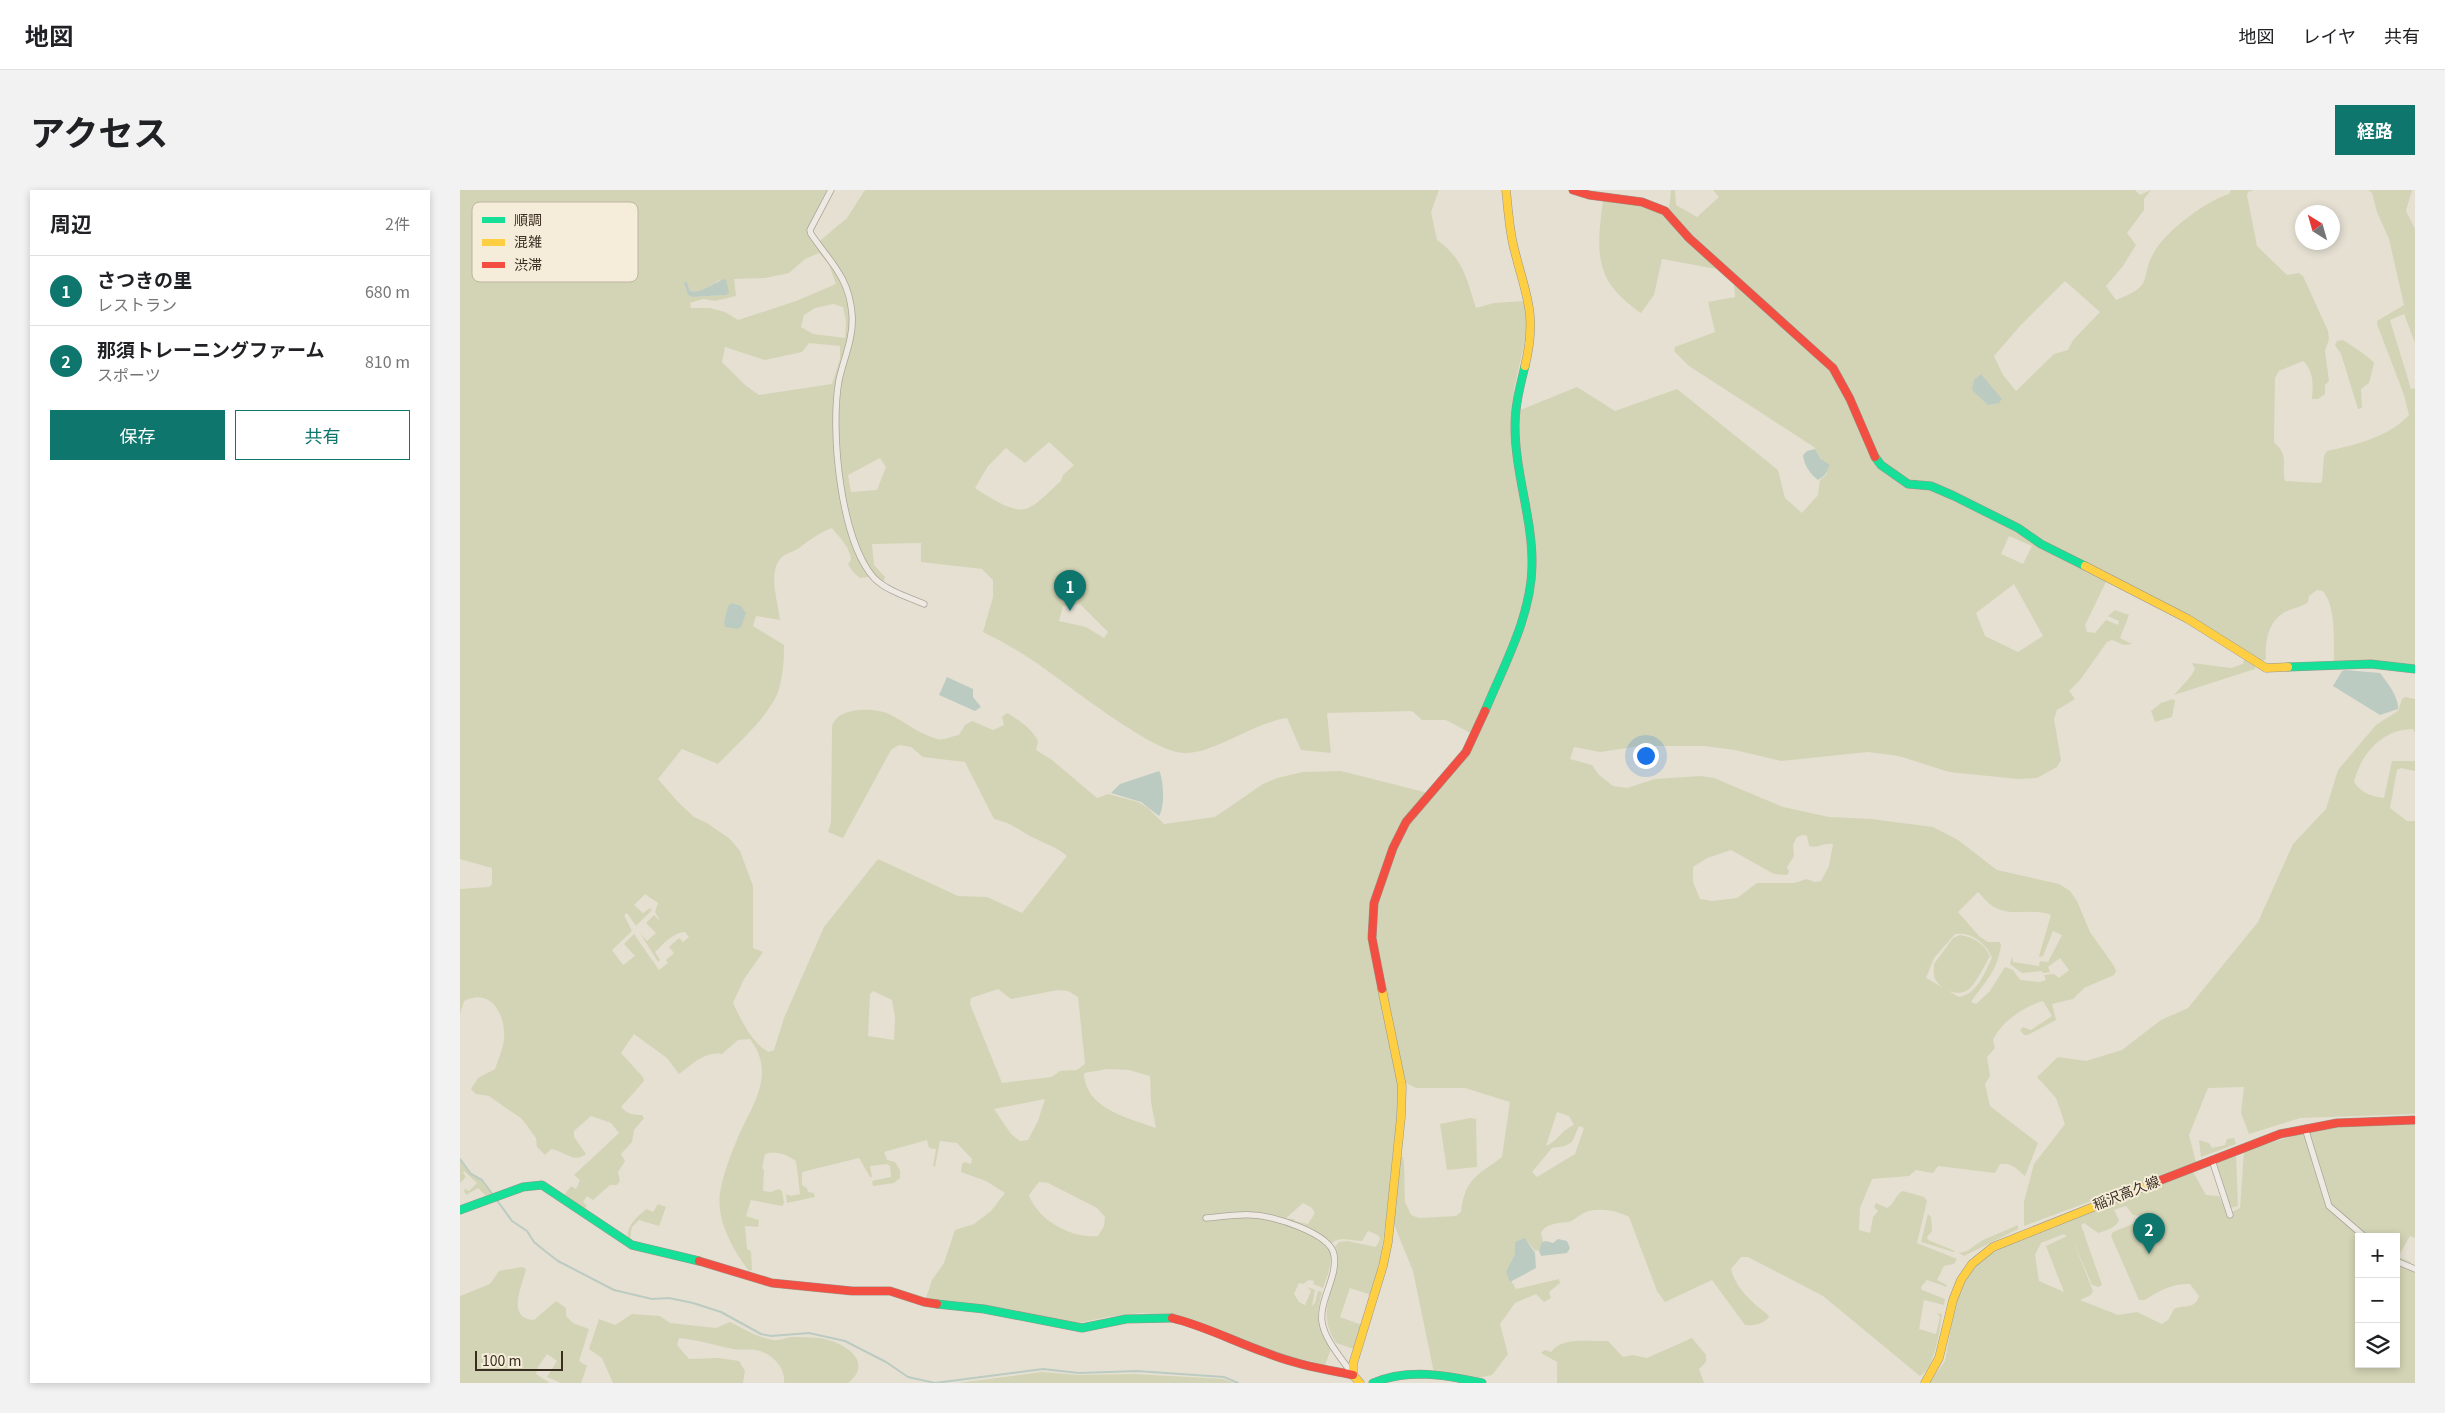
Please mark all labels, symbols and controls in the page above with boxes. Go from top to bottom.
text: 地図 [25,17,73,52]
text: 地図 [2239,22,2275,48]
text: レイヤ [2303,22,2356,48]
text: 共有 [2384,22,2420,48]
text: アクセス [30,105,168,156]
button: 経路 [2335,105,2415,155]
legend [472,202,638,282]
north arrow [2295,205,2340,250]
text: 周辺 [50,208,92,238]
text: 順調 [514,209,542,229]
text: 2件 [385,211,410,235]
text: 混雑 [514,231,542,251]
text: 渋滞 [514,254,542,274]
text: さつきの里 [97,265,192,292]
text: 1 [61,279,71,303]
text: 680 m [365,279,410,303]
text: レストラン [97,292,177,316]
text: 那須トレーニングファーム [97,335,324,362]
text: 2 [61,349,71,373]
text: 810 m [365,349,410,373]
text: スポーツ [97,362,161,386]
button: 保存 [50,410,225,460]
button: 共有 [235,410,410,460]
pin: 1 [1054,570,1086,611]
your location [1633,743,1659,769]
street label: 稲沢高久線 [2090,1170,2162,1214]
pin: 2 [2133,1213,2165,1254]
map controls [2355,1233,2400,1368]
button: + [2355,1233,2400,1278]
button: − [2355,1278,2400,1323]
button: layers [2355,1323,2400,1368]
scale bar [475,1348,562,1371]
text: 100 m [482,1350,521,1370]

